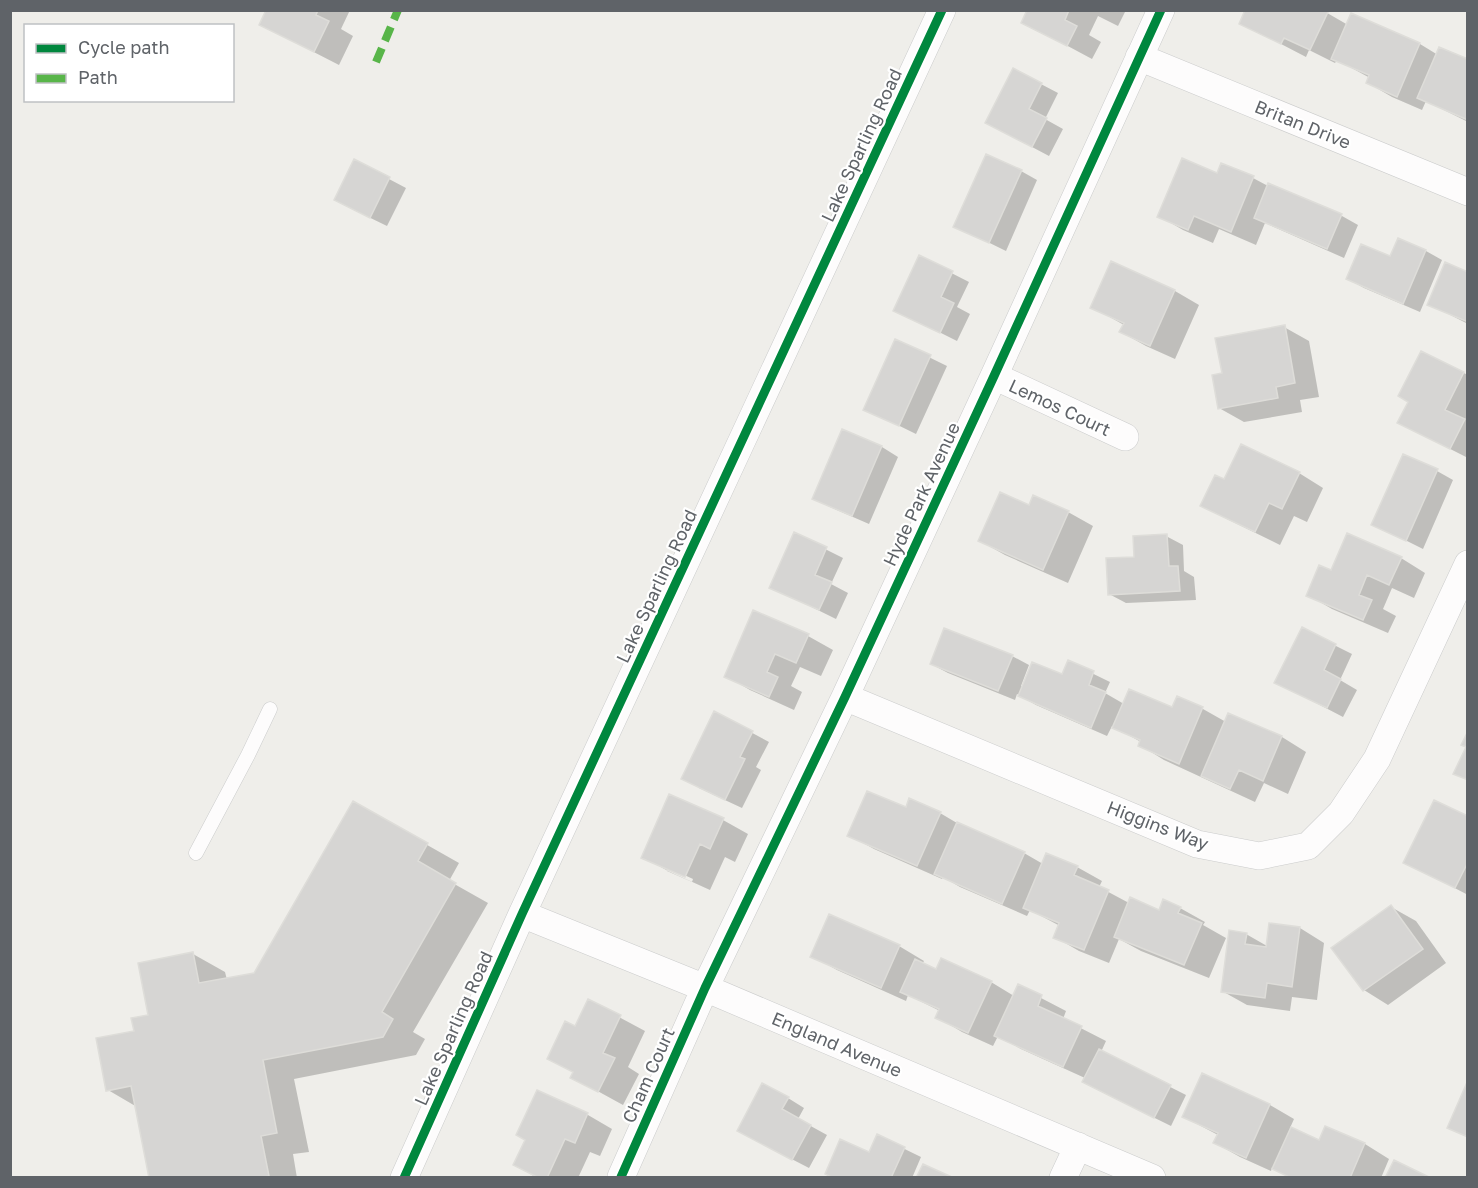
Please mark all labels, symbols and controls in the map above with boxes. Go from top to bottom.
legend [24,24,234,102]
text: Cycle path [78,36,170,58]
street label: Lake Sparling Road [816,65,906,225]
text: Path [78,66,118,88]
street label: Britan Drive [1252,95,1354,153]
street label: Lemos Court [1006,374,1114,440]
street label: Hyde Park Avenue [878,418,964,570]
street label: Lake Sparling Road [611,506,701,666]
street label: Higgins Way [1104,796,1212,854]
street label: Lake Sparling Road [409,947,497,1109]
street label: England Avenue [769,1007,905,1081]
street label: Cham Court [617,1024,679,1126]

